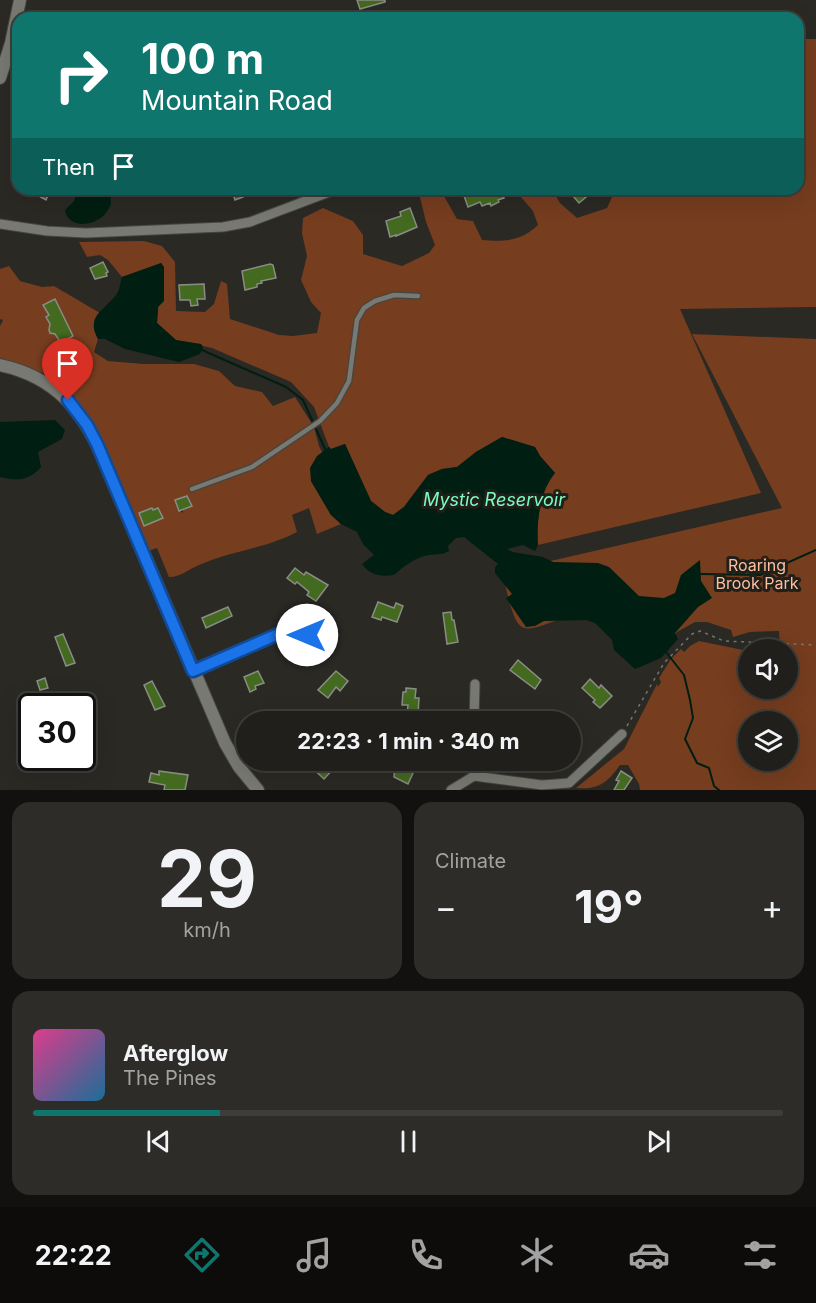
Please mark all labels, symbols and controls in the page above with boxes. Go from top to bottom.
text: 100 m [141,33,264,84]
icon: right [42,36,120,114]
text: Mountain Road [141,84,333,117]
icon: arrive [107,150,140,183]
text: Then [42,154,95,180]
pin [42,338,93,400]
icon: arrive [51,347,84,380]
water label: Mystic Reservoir [423,489,566,510]
park label: Roaring Brook Park [716,555,799,593]
position arrow [275,603,339,667]
map controls [738,639,798,771]
button: sound [738,639,798,699]
speed limit sign: 30 [18,693,96,771]
button: layers [738,711,798,771]
text: 22:23 · 1 min · 340 m [297,728,520,754]
text: 29 [157,831,257,926]
text: Climate [435,849,506,873]
text: 19° [574,879,644,934]
text: − [435,887,457,927]
text: + [761,887,783,927]
text: km/h [183,918,231,942]
text: Afterglow [123,1040,228,1066]
text: The Pines [123,1066,217,1090]
icon: previous [142,1125,175,1158]
icon: pause [392,1125,425,1158]
icon: next [642,1125,675,1158]
icon: directions [181,1234,223,1276]
icon: music [293,1234,335,1276]
icon: phone [405,1234,447,1276]
icon: climate [516,1234,558,1276]
icon: car [628,1234,670,1276]
icon: filters [739,1234,781,1276]
text: 22:22 [35,1239,112,1272]

